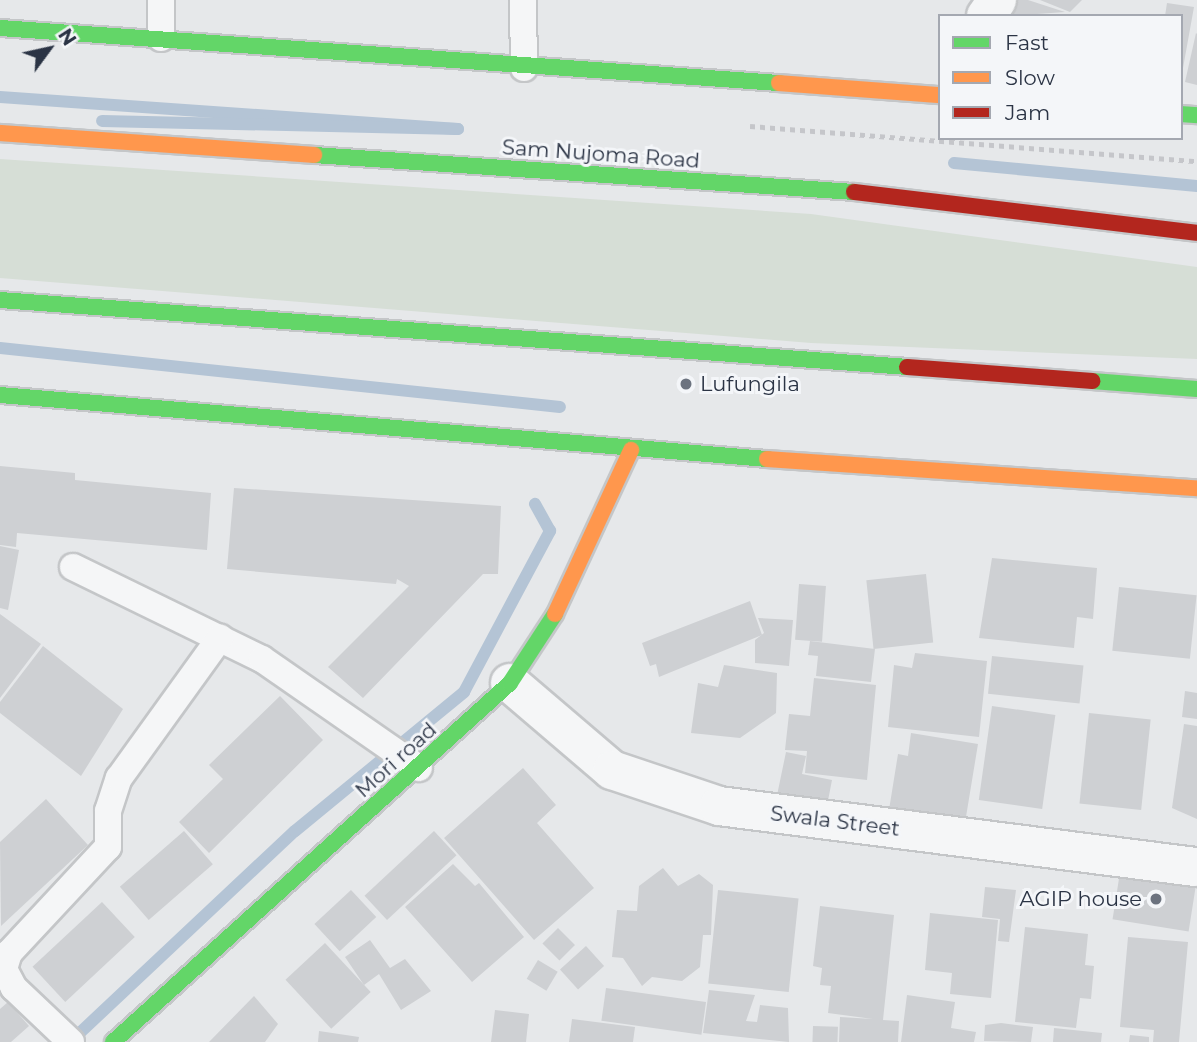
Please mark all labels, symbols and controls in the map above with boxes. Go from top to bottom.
north arrow [14,14,84,84]
legend [938,14,1183,140]
text: N [53,25,81,50]
text: Fast [1005,30,1049,55]
text: Slow [1005,65,1055,90]
text: Jam [1005,100,1050,125]
street label: Sam Nujoma Road [501,135,701,173]
place label: Lufungila [700,371,800,397]
marker: Lufungila [678,376,694,392]
street label: Mori road [350,717,442,803]
street label: Swala Street [769,801,901,841]
place label: AGIP house [1020,886,1142,912]
marker: AGIP house [1148,891,1164,907]

